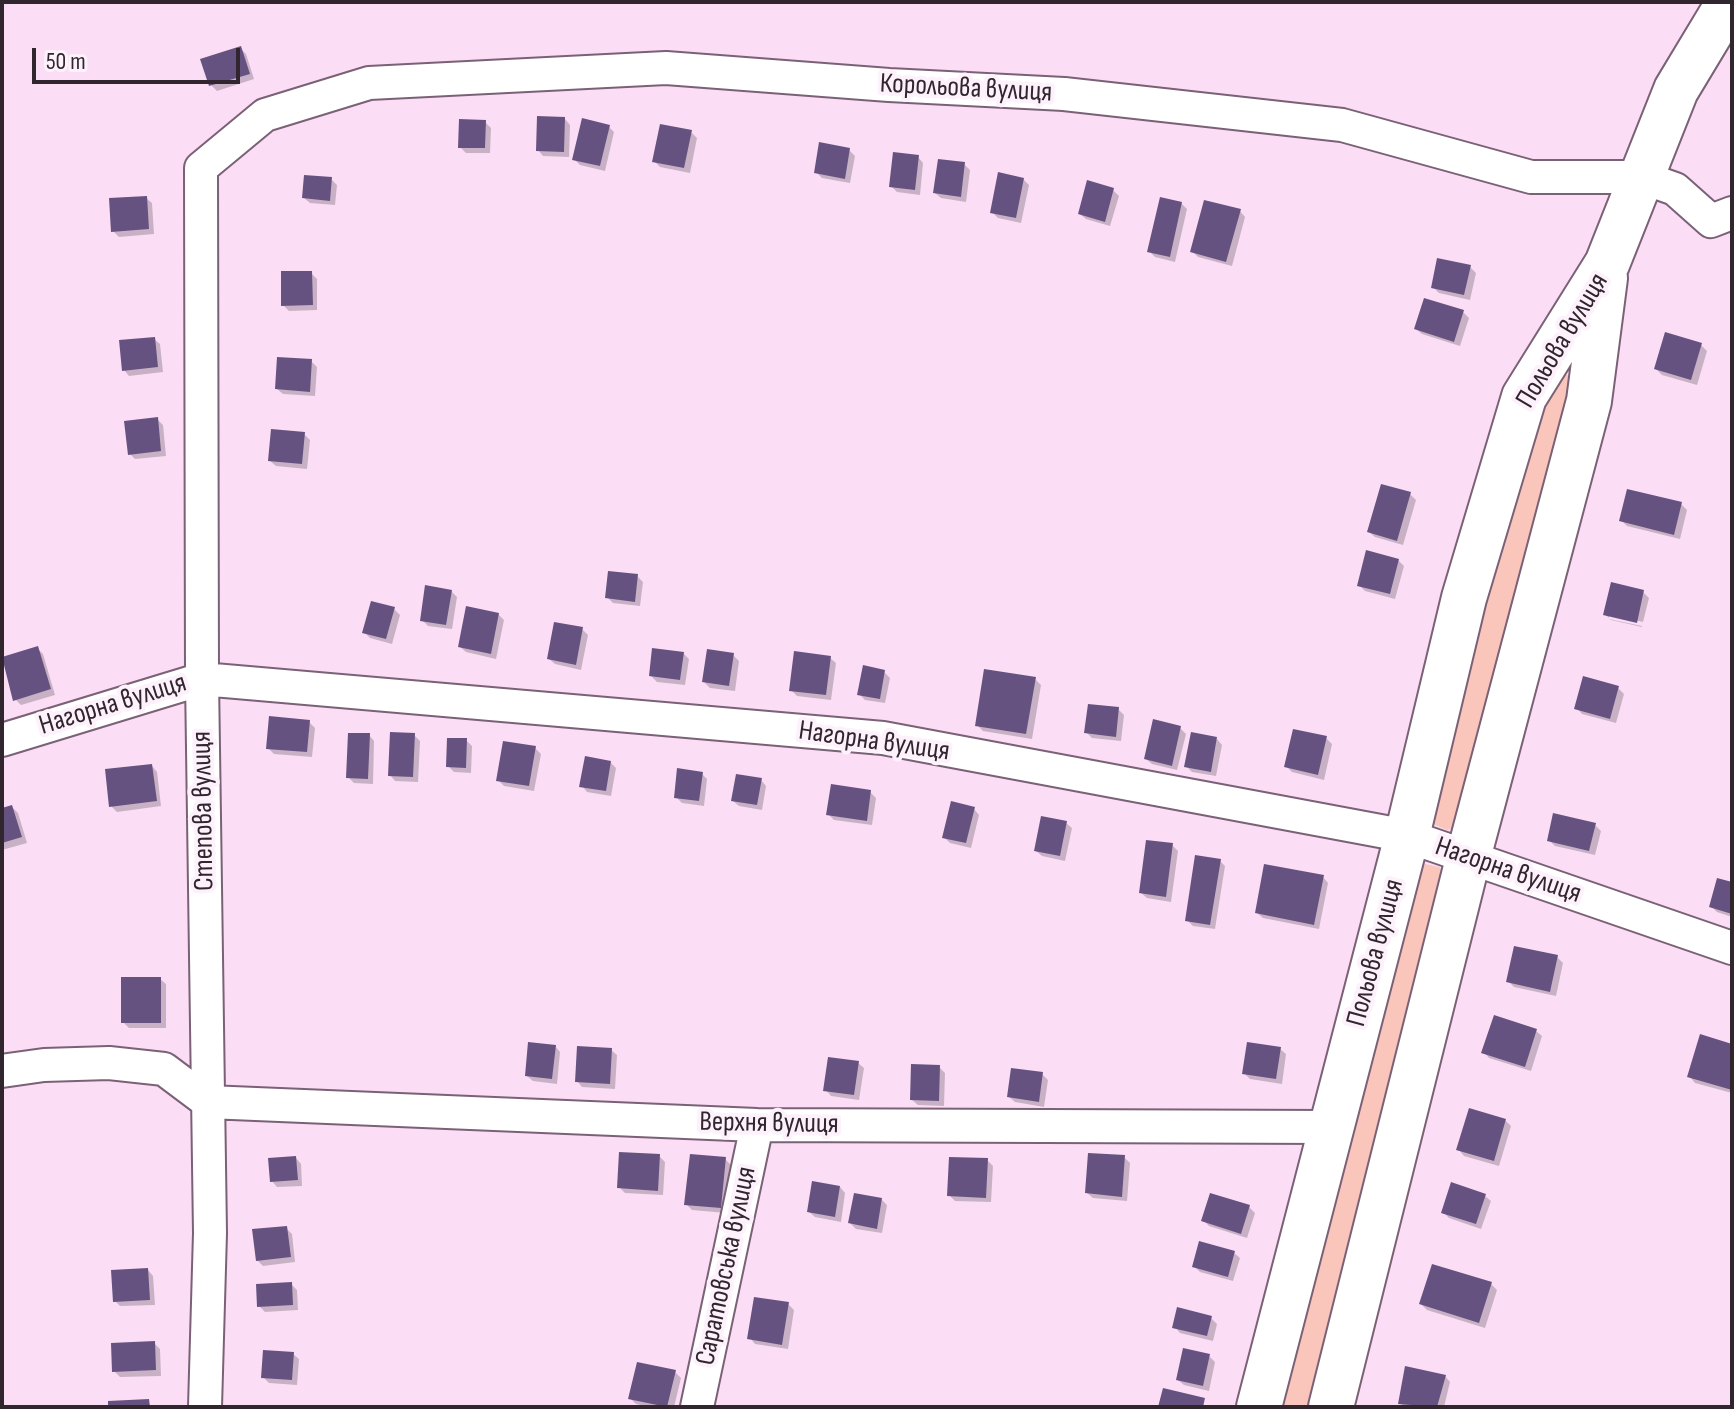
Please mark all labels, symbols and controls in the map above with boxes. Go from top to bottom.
scale bar [36,32,244,82]
text: 50 m [46,47,86,76]
street label: Корольова вулиця [879,68,1053,110]
street label: Польова вулиця [1510,268,1616,414]
street label: Нагорна вулиця [35,667,191,743]
street label: Нагорна вулиця [796,715,952,769]
street label: Степова вулиця [186,731,222,891]
street label: Нагорна вулиця [1431,830,1585,912]
street label: Польова вулиця [1340,876,1412,1030]
street label: Верхня вулиця [699,1106,839,1142]
street label: Саратовська вулиця [690,1164,764,1368]

